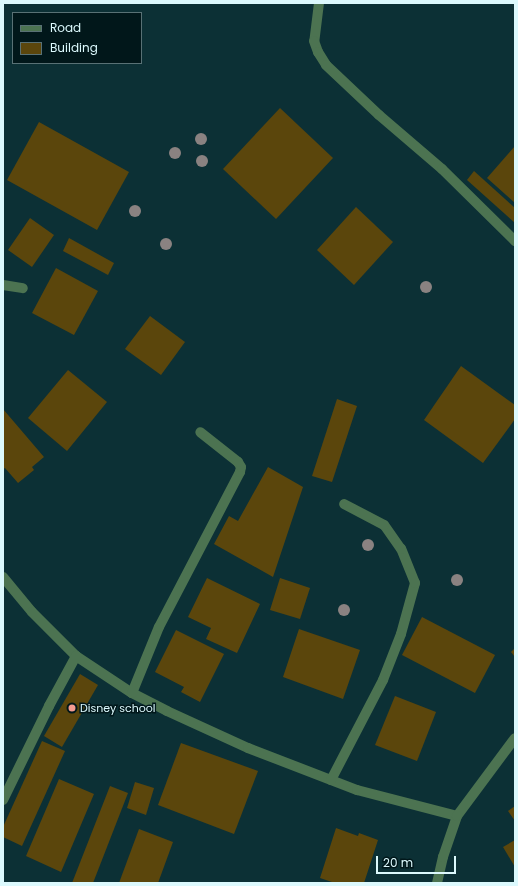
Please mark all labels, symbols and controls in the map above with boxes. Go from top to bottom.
legend [12,12,142,64]
text: Road [50,19,81,36]
text: Building [50,39,98,56]
place label: Disney school [80,701,155,715]
marker: Disney school [67,703,77,713]
scale bar [378,848,458,874]
text: 20 m [383,854,413,871]

